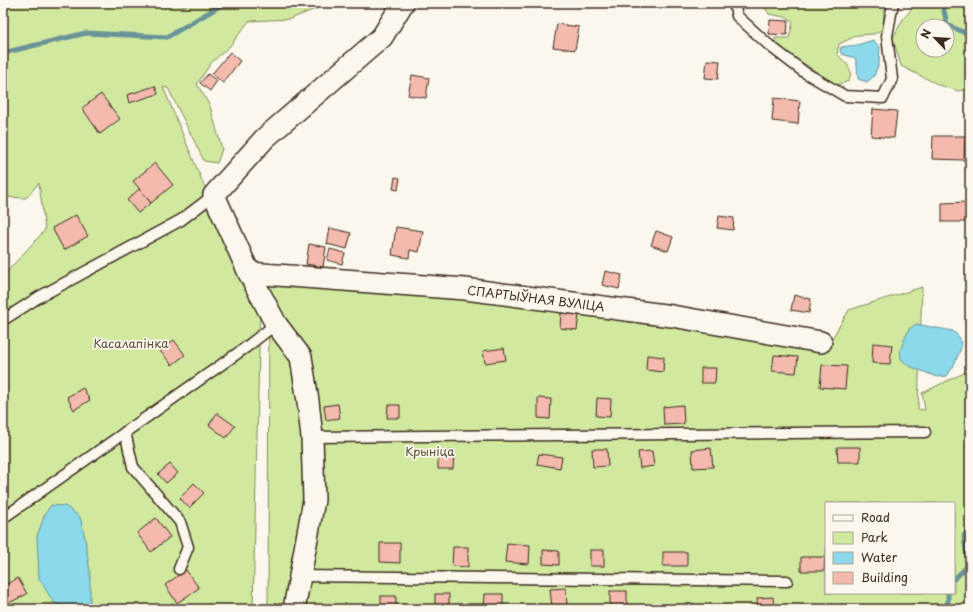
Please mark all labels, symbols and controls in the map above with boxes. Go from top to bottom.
north arrow [915,18,955,58]
text: N [916,26,935,41]
street label: СПАРТЫЎНАЯ ВУЛІЦА [466,281,606,315]
park label: Касалапінка [93,334,169,352]
park label: Крыніца [405,442,455,460]
legend [825,502,955,594]
text: Road [861,508,890,526]
text: Park [861,528,888,546]
text: Water [861,548,898,566]
text: Building [861,568,908,586]

